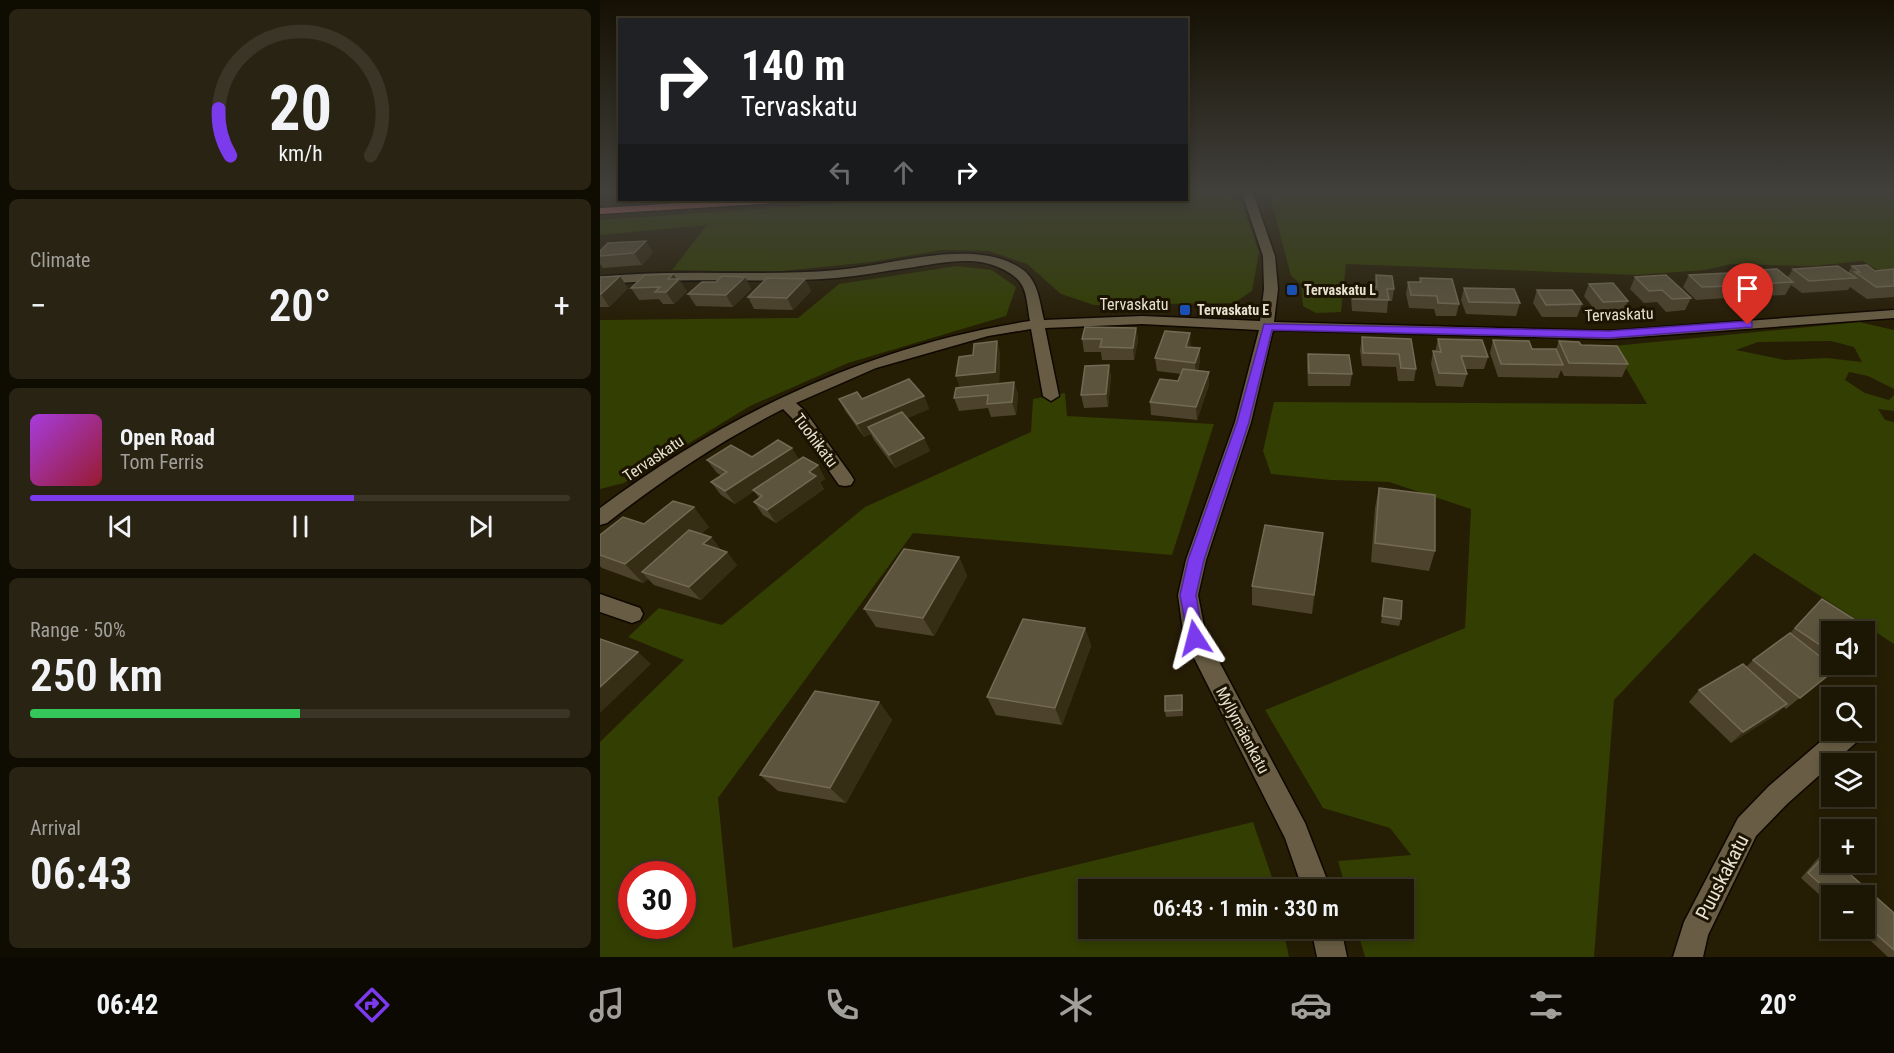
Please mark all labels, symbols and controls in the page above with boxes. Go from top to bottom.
text: 140 m [741,41,846,90]
icon: right [642,42,720,120]
text: 20 [268,72,332,145]
text: Tervaskatu [741,91,858,123]
text: km/h [278,142,322,167]
icon: left [824,156,857,189]
icon: ahead [887,156,920,189]
icon: right [950,156,983,189]
text: Climate [30,248,90,272]
pin [1722,263,1773,325]
icon: arrive [1731,272,1764,305]
text: 20° [269,279,331,332]
place label: Tervaskatu L [1304,282,1376,298]
marker: Tervaskatu L [1285,283,1299,297]
text: − [30,286,47,325]
text: + [554,286,570,325]
street label: Tervaskatu [1099,295,1169,314]
place label: Tervaskatu E [1197,302,1269,318]
marker: Tervaskatu E [1178,303,1192,317]
street label: Tervaskatu [1584,304,1654,325]
street label: Tuohikatu [789,410,842,471]
text: Open Road [120,425,215,450]
street label: Tervaskatu [619,431,687,486]
text: Tom Ferris [120,450,204,474]
icon: previous [104,510,137,543]
icon: pause [284,510,317,543]
icon: next [464,510,497,543]
position arrow [1163,606,1227,670]
text: Range · 50% [30,618,126,642]
map controls [1821,621,1875,939]
button: sound [1821,621,1875,675]
text: 250 km [30,649,163,702]
street label: Myllymäenkatu [1212,684,1273,777]
button: search [1821,687,1875,741]
button: layers [1821,753,1875,807]
text: Arrival [30,816,81,840]
button: + [1821,819,1875,873]
street label: Puuskakatu [1690,830,1754,924]
text: 06:43 [30,847,132,900]
speed limit sign: 30 [618,861,696,939]
button: − [1821,885,1875,939]
text: 06:43 · 1 min · 330 m [1153,896,1339,921]
icon: directions [351,984,393,1026]
icon: music [586,984,628,1026]
icon: phone [821,984,863,1026]
icon: climate [1055,984,1097,1026]
icon: car [1290,984,1332,1026]
icon: filters [1525,984,1567,1026]
text: 06:42 [96,989,158,1021]
text: 20° [1760,989,1798,1021]

